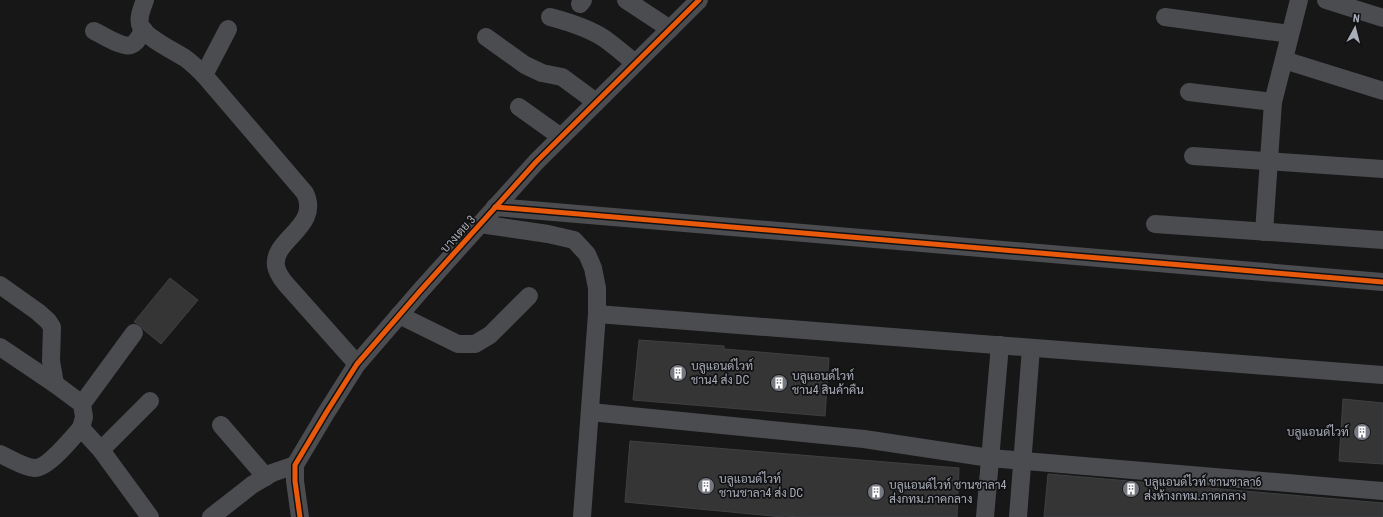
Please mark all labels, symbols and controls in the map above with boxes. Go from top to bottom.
north arrow [1335,8,1375,48]
text: N [1352,12,1361,25]
street label: บางเตย 3 [438,212,478,256]
place label: บลูแอนด์ไวท์ ชาน4 ส่ง DC [691,358,753,387]
building icon: บลูแอนด์ไวท์ ชาน4 ส่ง DC [668,363,688,383]
place label: บลูแอนด์ไวท์ ชาน4 สินค้าคืน [792,368,864,397]
building icon: บลูแอนด์ไวท์ ชาน4 สินค้าคืน [769,373,789,393]
building icon: บลูแอนด์ไวท์ [1352,422,1372,442]
place label: บลูแอนด์ไวท์ [1287,424,1349,440]
place label: บลูแอนด์ไวท์ ชานชาลา4 ส่ง DC [719,471,803,500]
place label: บลูแอนด์ไวท์ ชานชาลา6 ส่งห้างกทม.ภาคกลาง [1144,474,1262,503]
building icon: บลูแอนด์ไวท์ ชานชาลา4 ส่ง DC [696,476,716,496]
place label: บลูแอนด์ไวท์ ชานชาลา4 ส่งกทม.ภาคกลาง [889,477,1007,506]
building icon: บลูแอนด์ไวท์ ชานชาลา6 ส่งห้างกทม.ภาคกลาง [1121,479,1141,499]
building icon: บลูแอนด์ไวท์ ชานชาลา4 ส่งกทม.ภาคกลาง [866,482,886,502]

